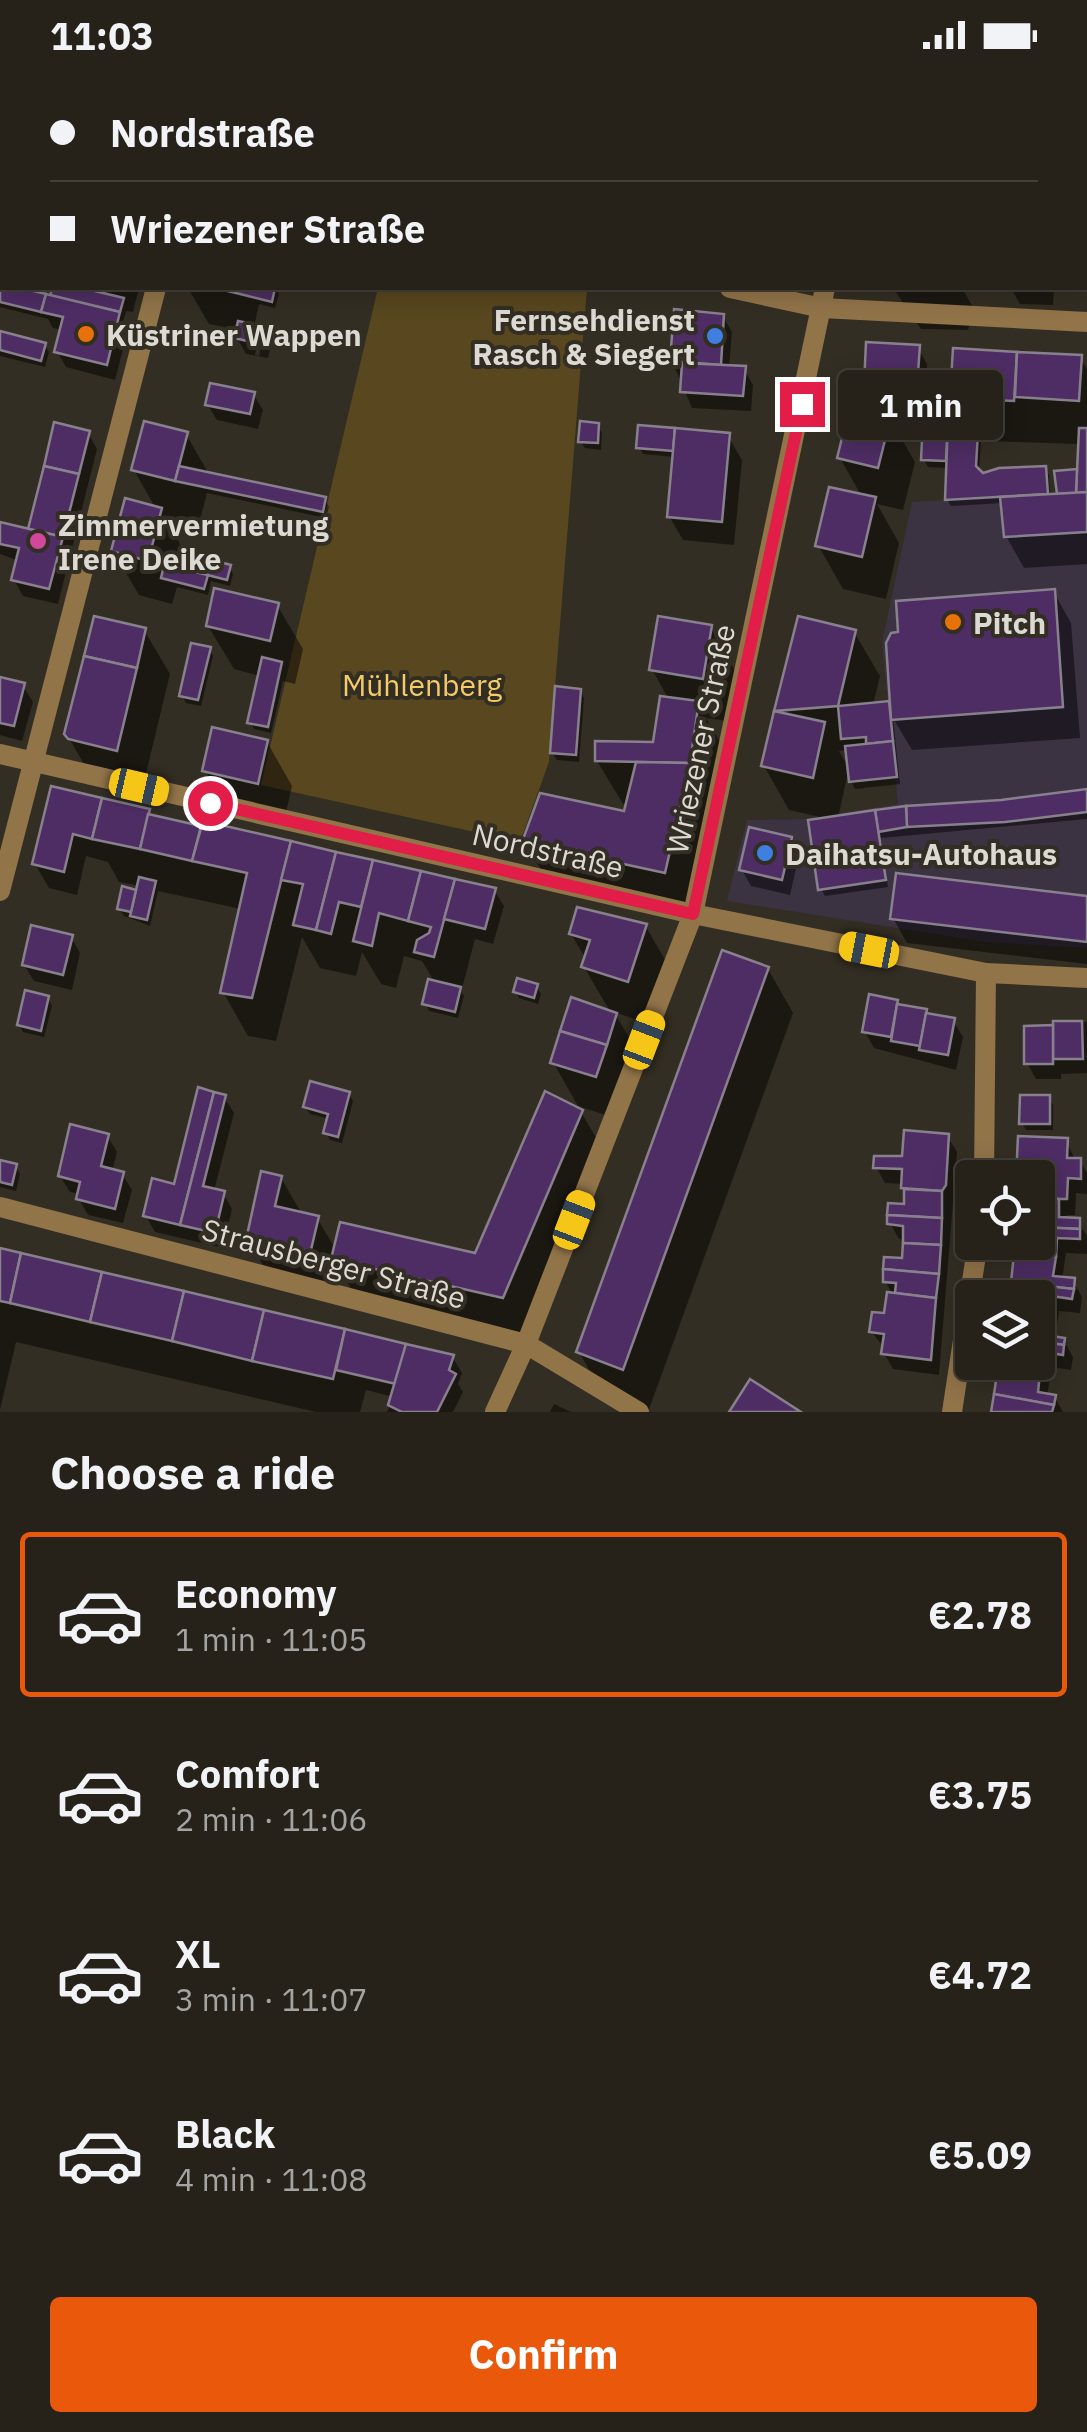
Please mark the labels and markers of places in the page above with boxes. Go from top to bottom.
place label: Fernsehdienst Rasch & Siegert [473,300,695,373]
place label: Küstriner Wappen [106,315,362,354]
marker: Küstriner Wappen [75,323,97,345]
marker: Fernsehdienst Rasch & Siegert [704,325,726,347]
place label: Zimmervermietung Irene Deike [58,505,329,578]
marker: Zimmervermietung Irene Deike [27,530,49,552]
place label: Pitch [973,603,1046,642]
marker: Pitch [942,611,964,633]
place label: Daihatsu-Autohaus [785,834,1057,873]
marker: Daihatsu-Autohaus [754,842,776,864]

